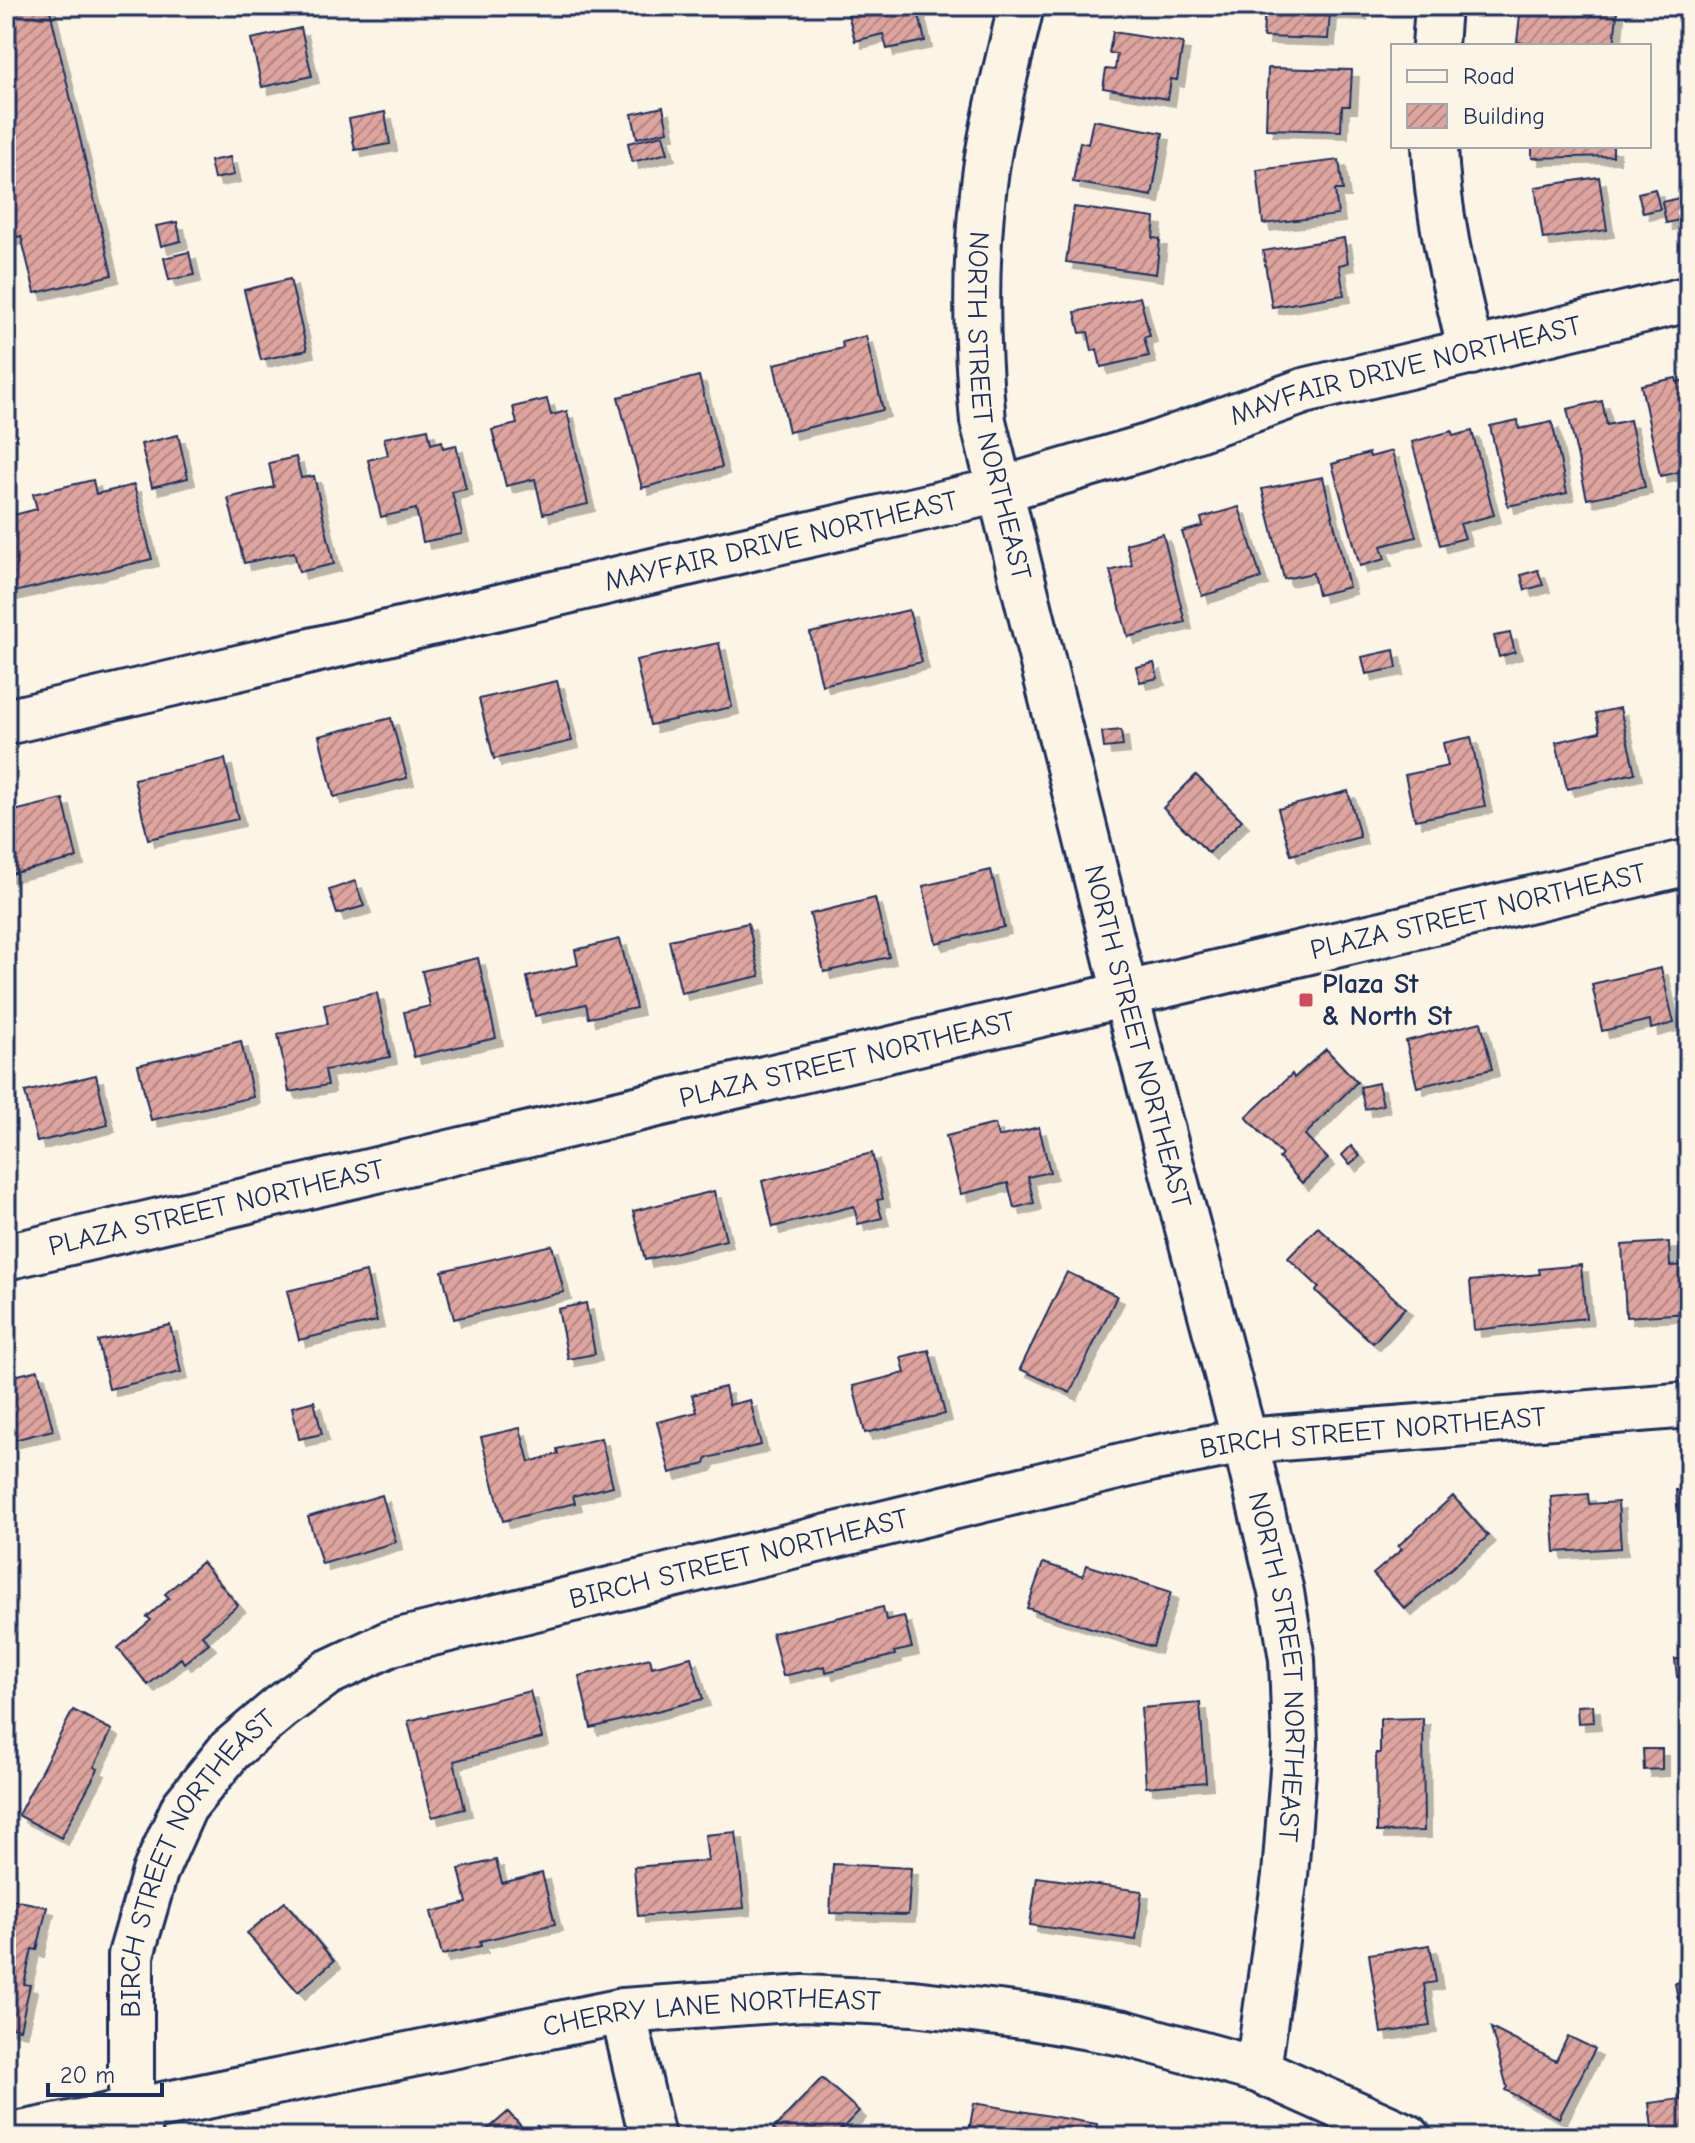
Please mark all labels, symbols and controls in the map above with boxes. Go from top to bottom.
legend [1391,44,1651,148]
text: Road [1463,62,1515,90]
text: Building [1463,102,1545,130]
street label: NORTH STREET NORTHEAST [961,230,1038,584]
street label: MAYFAIR DRIVE NORTHEAST [1226,309,1585,432]
street label: MAYFAIR DRIVE NORTHEAST [601,484,961,598]
street label: PLAZA STREET NORTHEAST [1307,857,1649,966]
street label: NORTH STREET NORTHEAST [1078,862,1198,1212]
place label: Plaza St & North St [1322,968,1453,1032]
marker: Plaza St & North St [1297,991,1315,1009]
street label: PLAZA STREET NORTHEAST [676,1005,1019,1114]
street label: PLAZA STREET NORTHEAST [45,1153,388,1262]
street label: BIRCH STREET NORTHEAST [1197,1401,1548,1465]
street label: NORTH STREET NORTHEAST [1242,1489,1311,1843]
street label: BIRCH STREET NORTHEAST [566,1502,912,1615]
street label: BIRCH STREET NORTHEAST [115,1703,282,2018]
street label: CHERRY LANE NORTHEAST [540,1982,882,2043]
scale bar [48,2047,162,2097]
text: 20 m [60,2061,115,2089]

